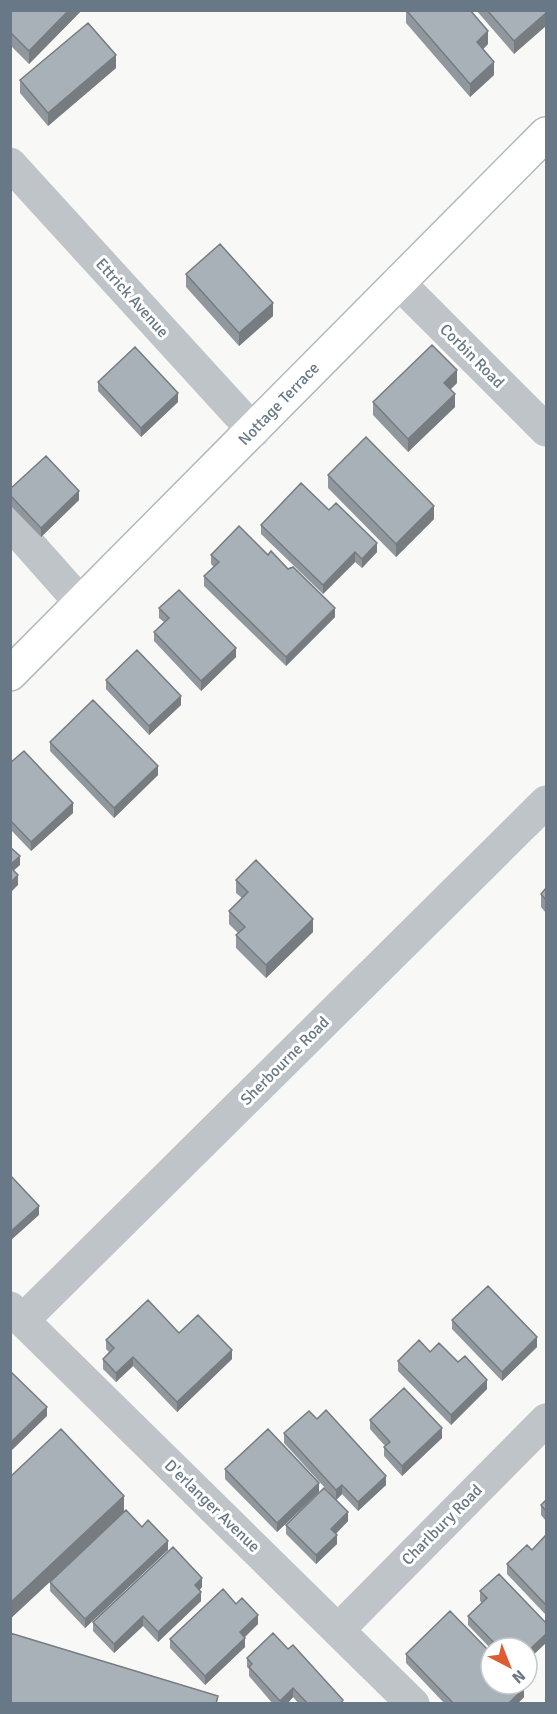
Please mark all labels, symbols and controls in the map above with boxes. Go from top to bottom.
street label: Ettrick Avenue [91,254,173,342]
street label: Corbin Road [436,320,508,392]
street label: Nottage Terrace [234,358,324,450]
street label: Sherbourne Road [236,1012,334,1110]
street label: D'erlanger Avenue [160,1455,264,1557]
street label: Charlbury Road [398,1481,486,1569]
north arrow [479,1636,539,1696]
text: N [508,1665,529,1688]

